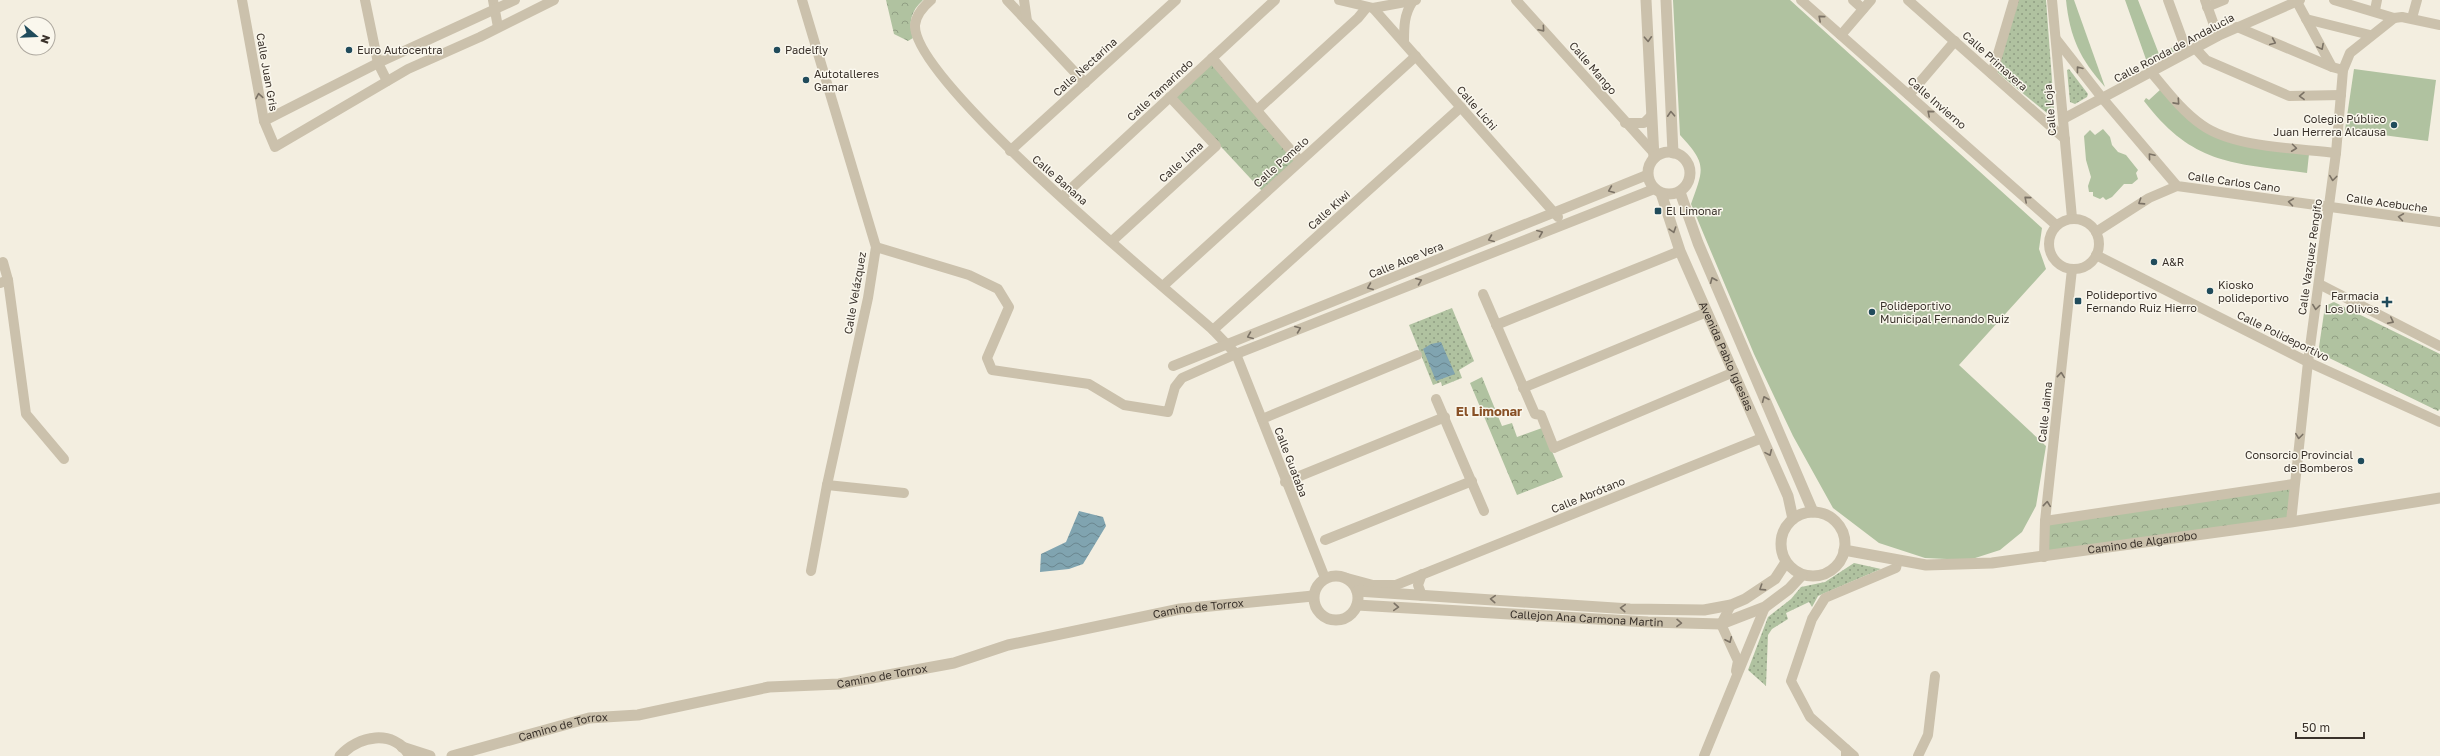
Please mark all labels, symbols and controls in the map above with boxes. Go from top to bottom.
street label: Calle Ronda de Andalucia [2111,10,2236,85]
north arrow [16,16,56,56]
one-way arrow [1819,16,1826,23]
one-way arrow [1538,24,1545,32]
street label: Calle Primavera [1960,28,2030,93]
street label: Calle Juan Gris [254,32,281,112]
text: N [38,33,53,45]
street label: Calle Nectarina [1050,35,1119,99]
one-way arrow [1644,36,1652,42]
one-way arrow [2270,38,2277,46]
street label: Calle Mango [1567,39,1620,97]
place label: Euro Autocentra [357,43,443,56]
place label: Padelfly [785,43,828,56]
one-way arrow [2316,43,2324,50]
marker: Euro Autocentra [344,45,354,55]
marker: Padelfly [772,45,782,55]
street label: Calle Tamarindo [1124,56,1196,123]
place label: Autotalleres Gamar [814,67,879,93]
one-way arrow [2077,67,2084,74]
street label: Calle Invierno [1906,74,1969,132]
marker: Autotalleres Gamar [801,75,811,85]
street label: Calle Lichi [1455,83,1500,133]
street label: Calle Loja [2041,84,2058,136]
one-way arrow [2299,92,2305,101]
one-way arrow [256,93,264,99]
one-way arrow [2172,97,2179,105]
one-way arrow [1667,111,1676,117]
one-way arrow [1927,111,1934,118]
place label: Colegio Público Juan Herrera Alcausa [2273,112,2386,138]
marker: Colegio Público Juan Herrera Alcausa [2389,120,2399,130]
street label: Calle Pomelo [1250,133,1311,190]
street label: Calle Lima [1156,138,1205,185]
one-way arrow [2291,143,2297,152]
street label: Calle Banana [1030,152,1091,207]
one-way arrow [2149,154,2156,161]
street label: Calle Carlos Cano [2187,169,2282,194]
one-way arrow [2329,175,2338,181]
one-way arrow [1608,185,1615,193]
street label: Calle Kiwi [1305,187,1352,232]
street label: Calle Acebuche [2346,190,2429,215]
one-way arrow [2024,196,2032,204]
one-way arrow [2139,198,2146,205]
one-way arrow [2288,198,2294,207]
street label: Calle Vazquez Rengifo [2295,198,2324,316]
place label: El Limonar [1666,204,1723,217]
marker: El Limonar [1653,206,1663,216]
one-way arrow [2398,213,2404,222]
one-way arrow [1669,227,1677,234]
one-way arrow [1536,230,1543,238]
one-way arrow [1488,234,1495,242]
street label: Calle Aloe Vera [1367,239,1445,280]
street label: Calle Velázquez [841,250,868,335]
place label: A&R [2162,255,2184,268]
marker: A&R [2149,257,2159,267]
one-way arrow [1710,276,1718,283]
one-way arrow [1415,278,1422,286]
place label: Kiosko polideportivo [2218,278,2289,304]
one-way arrow [1367,283,1374,291]
marker: Kiosko polideportivo [2205,286,2215,296]
place label: Polideportivo Fernando Ruiz Hierro [2086,288,2197,314]
place label: Farmacia Los Olivos [2325,289,2379,315]
marker: Polideportivo Fernando Ruiz Hierro [2073,296,2083,306]
marker: Farmacia Los Olivos [2382,297,2392,307]
street label: Avenida Pablo Iglesias [1697,299,1757,413]
place label: Polideportivo Municipal Fernando Ruiz [1880,299,2010,325]
one-way arrow [2312,304,2321,310]
marker: Polideportivo Municipal Fernando Ruiz [1867,307,1877,317]
street label: Calle Polideportivo [2235,308,2332,364]
one-way arrow [2387,316,2394,323]
one-way arrow [1295,326,1302,334]
one-way arrow [1246,331,1254,339]
one-way arrow [2056,372,2065,378]
street label: Calle Jaima [2035,381,2054,443]
one-way arrow [1762,396,1770,403]
district label: El Limonar [1456,403,1522,419]
street label: Calle Guataba [1272,425,1311,499]
one-way arrow [2295,433,2304,439]
one-way arrow [1764,448,1772,456]
place label: Consorcio Provincial de Bomberos [2245,448,2353,474]
marker: Consorcio Provincial de Bomberos [2356,456,2366,466]
street label: Calle Abrótano [1549,474,1627,515]
one-way arrow [2042,501,2051,507]
street label: Camino de Algarrobo [2087,528,2198,556]
one-way arrow [1760,583,1767,590]
one-way arrow [1490,595,1496,604]
street label: Camino de Torrox [1151,596,1244,621]
one-way arrow [1393,603,1399,612]
one-way arrow [1620,604,1626,613]
street label: Callejon Ana Carmona Martin [1510,607,1664,628]
one-way arrow [1676,619,1682,627]
one-way arrow [1724,636,1732,643]
street label: Camino de Torrox [836,661,928,690]
street label: Camino de Torrox [517,710,608,743]
scale bar [2296,714,2364,740]
text: 50 m [2302,720,2330,735]

